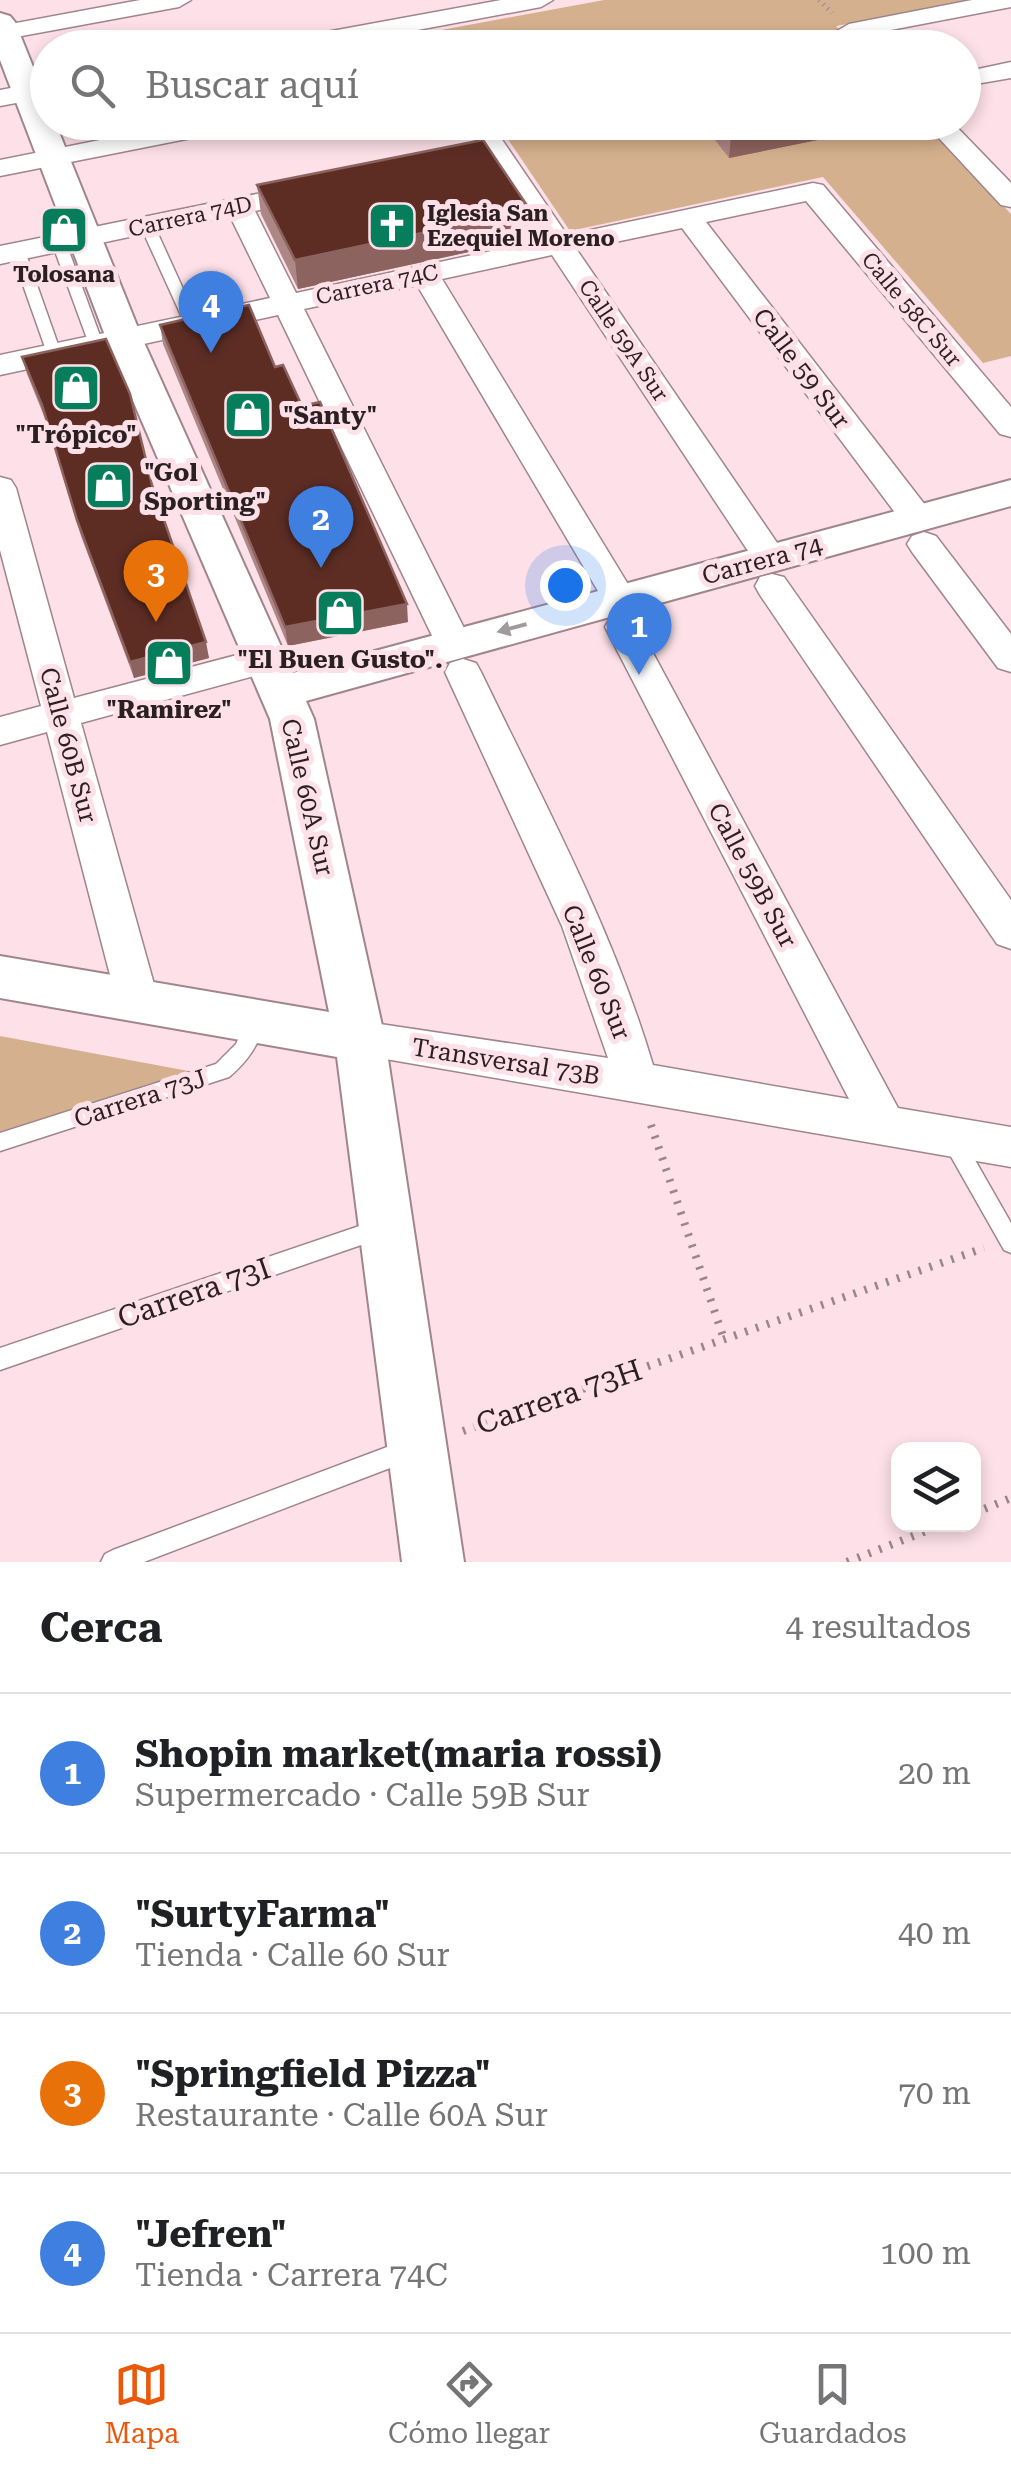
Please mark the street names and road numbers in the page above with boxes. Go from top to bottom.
street label: Carrera 74D [126,191,254,242]
street label: Calle 58C Sur [857,247,967,372]
street label: Carrera 74C [314,259,441,310]
street label: Calle 59A Sur [574,275,673,406]
street label: Calle 59 Sur [747,303,856,434]
street label: Carrera 74 [699,531,825,590]
street label: Calle 60B Sur [34,664,103,826]
street label: Calle 60A Sur [275,716,340,878]
street label: Calle 59B Sur [702,798,803,952]
street label: Calle 60 Sur [556,901,637,1044]
street label: Transversal 73B [410,1032,602,1091]
street label: Carrera 73J [70,1063,210,1134]
street label: Carrera 73I [113,1250,275,1335]
street label: Carrera 73H [471,1352,646,1441]

